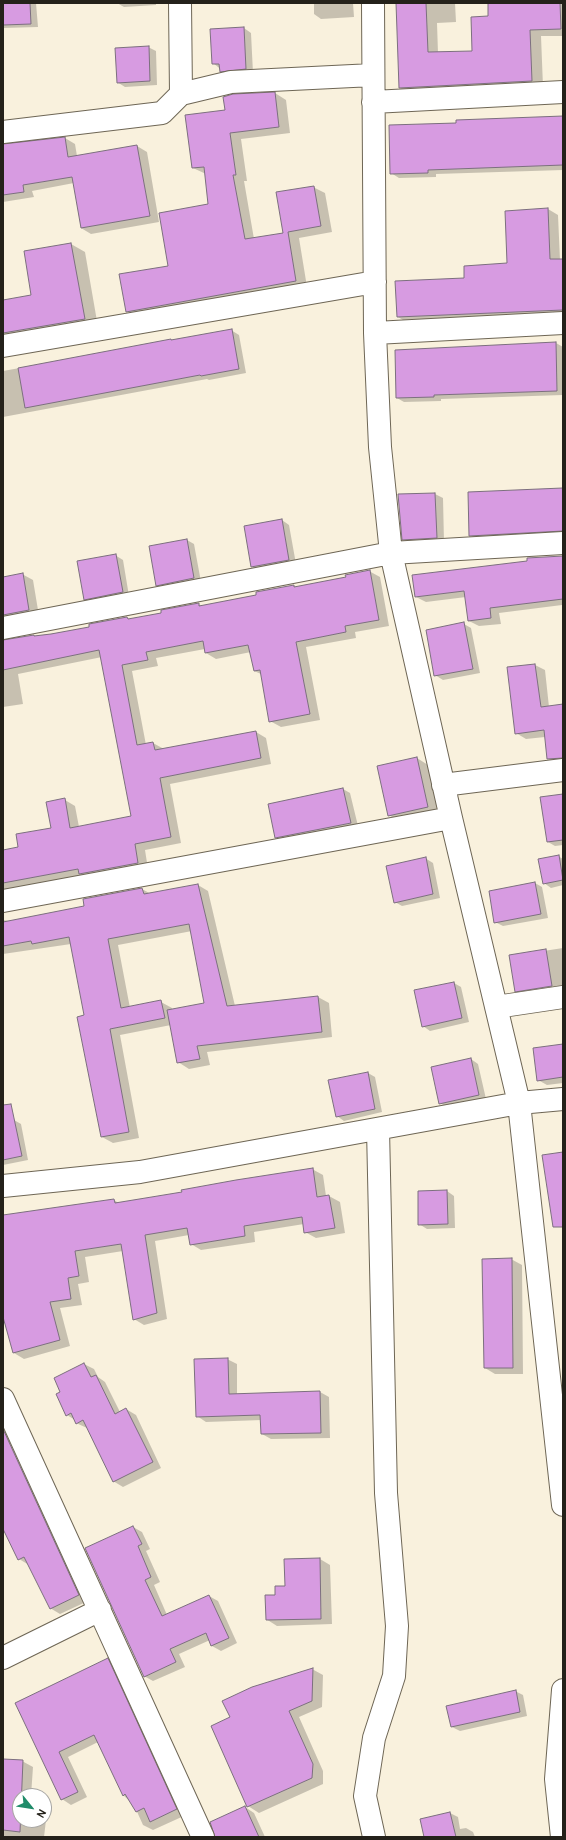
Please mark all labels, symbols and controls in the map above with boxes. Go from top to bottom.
north arrow [12,1788,52,1828]
text: N [34,1807,50,1820]

